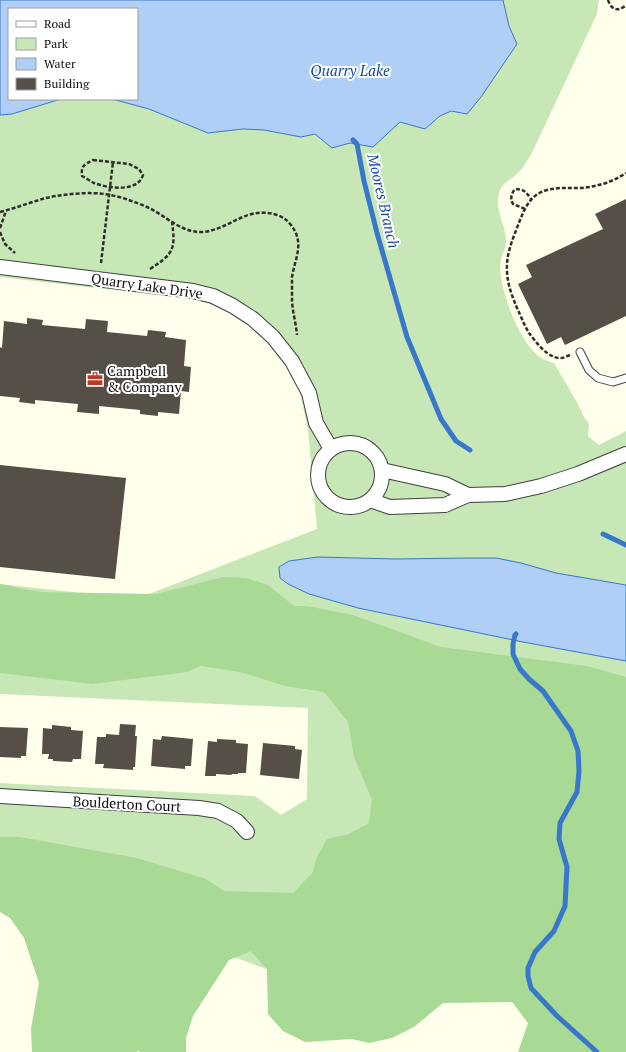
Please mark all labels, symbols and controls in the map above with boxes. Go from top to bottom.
legend [8,8,138,100]
text: Road [44,16,71,31]
text: Park [44,36,69,51]
text: Water [44,56,76,71]
water label: Quarry Lake [310,60,390,80]
text: Building [44,76,90,91]
water label: Moores Branch [363,151,405,250]
street label: Quarry Lake Drive [90,268,204,303]
place label: Campbell & Company [107,361,182,396]
office icon: Campbell & Company [86,370,104,388]
street label: Boulderton Court [72,791,182,816]

